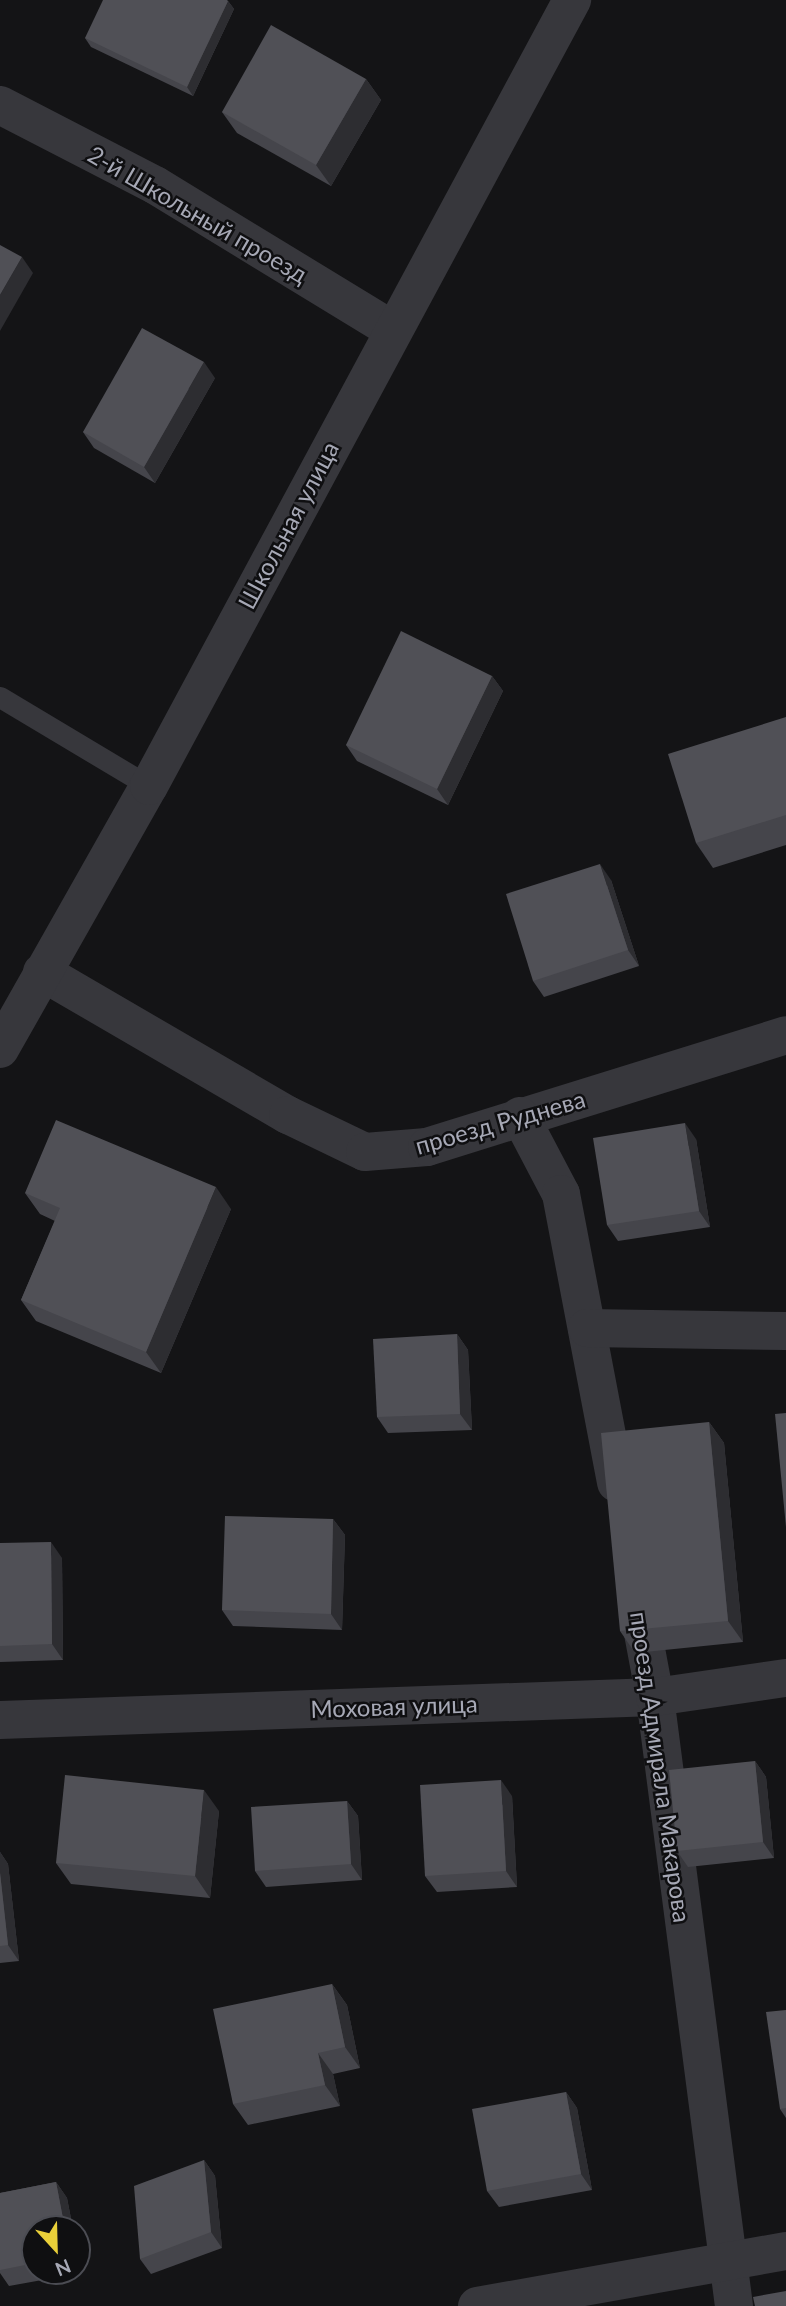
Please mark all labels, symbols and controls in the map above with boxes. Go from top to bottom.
street label: 2-й Школьный проезд [83,139,313,289]
street label: Школьная улица [232,436,344,614]
street label: проезд Руднева [412,1084,588,1160]
street label: проезд Адмирала Макарова [625,1610,697,1924]
street label: Моховая улица [310,1689,478,1723]
north arrow [21,2215,91,2285]
text: N [52,2255,74,2281]

